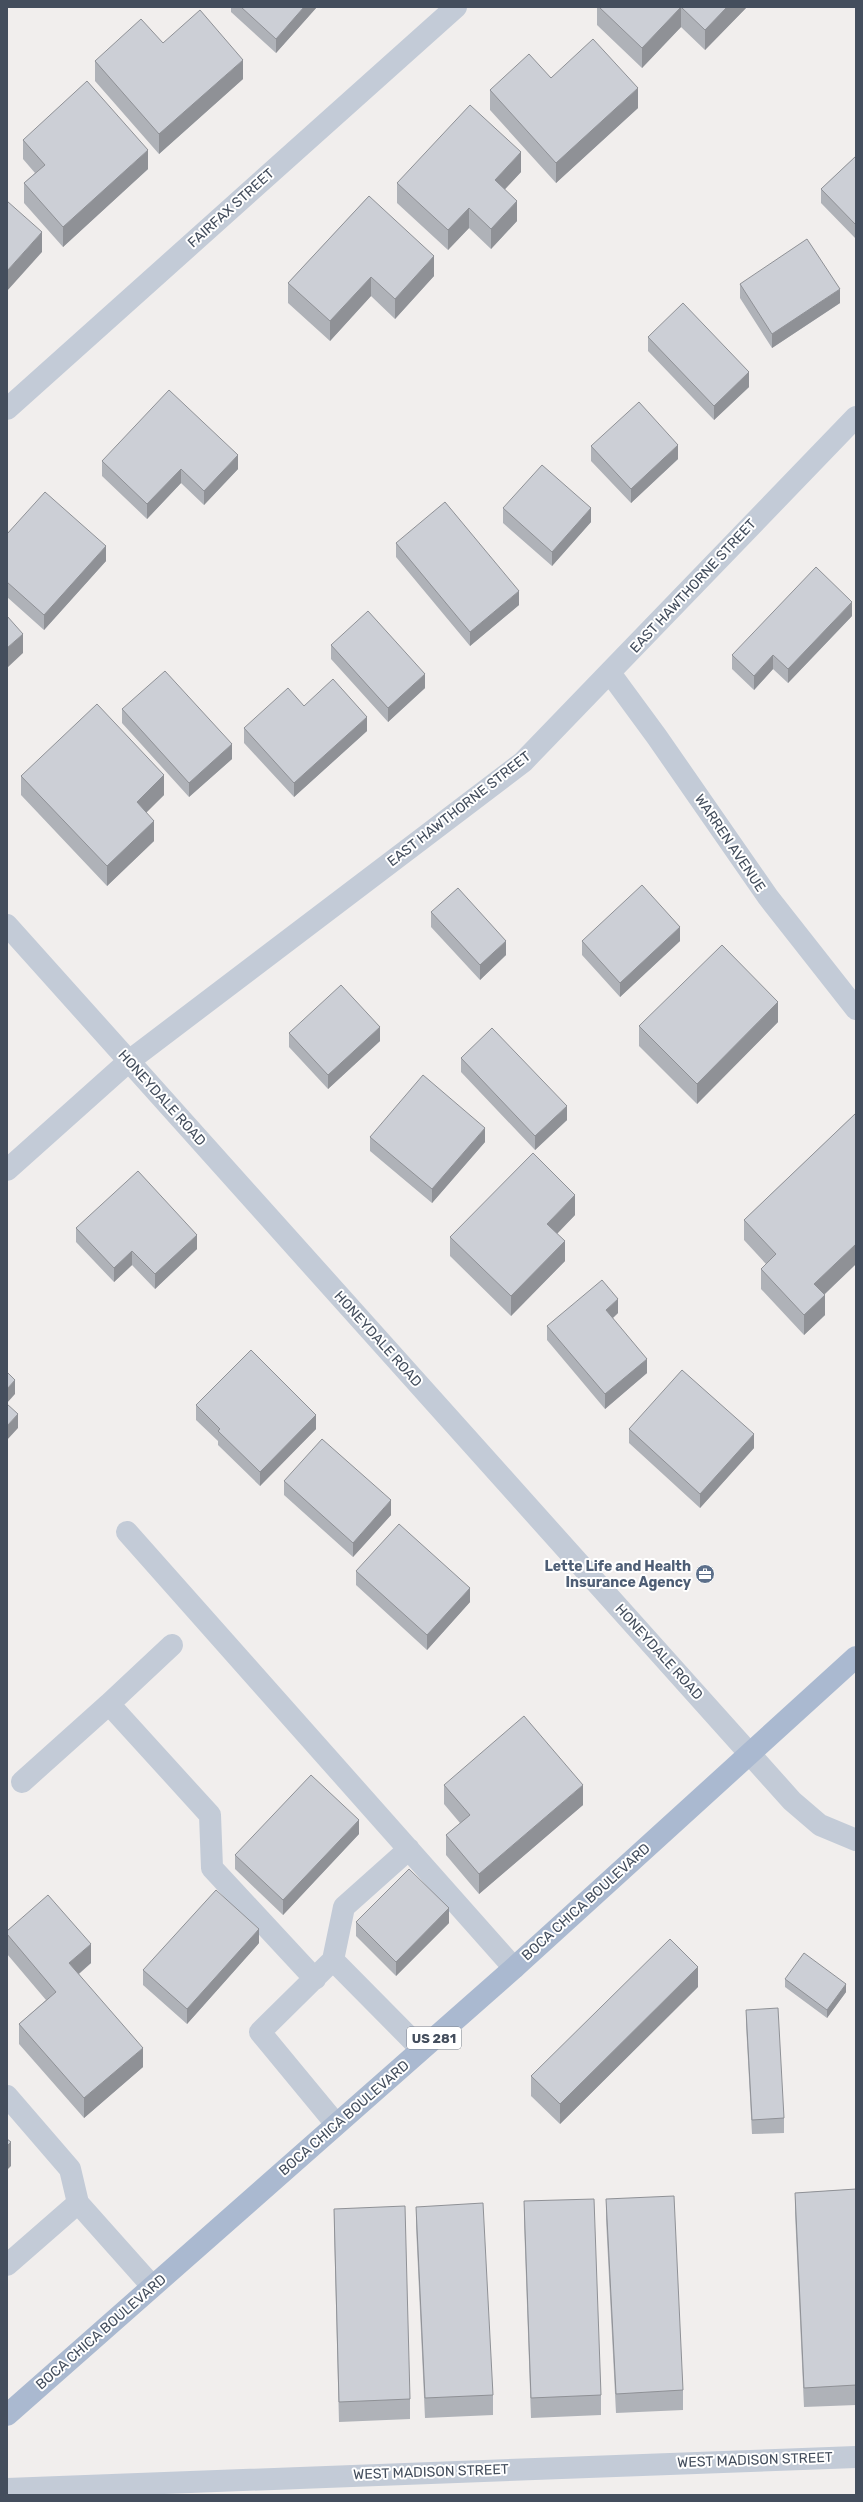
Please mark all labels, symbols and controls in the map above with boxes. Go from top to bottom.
street label: FAIRFAX STREET [184,165,278,251]
street label: EAST HAWTHORNE STREET [626,515,760,657]
street label: EAST HAWTHORNE STREET [384,748,534,870]
street label: WARREN AVENUE [691,791,769,895]
street label: HONEYDALE ROAD [115,1047,209,1149]
street label: HONEYDALE ROAD [331,1288,425,1390]
place label: Lette Life and Health Insurance Agency [545,1558,692,1591]
office icon: Lette Life and Health Insurance Agency [694,1563,716,1585]
street label: HONEYDALE ROAD [612,1601,706,1703]
street label: BOCA CHICA BOULEVARD [518,1840,654,1964]
road number: US 281 [407,2027,461,2049]
street label: BOCA CHICA BOULEVARD [275,2057,413,2179]
street label: BOCA CHICA BOULEVARD [32,2271,170,2393]
street label: WEST MADISON STREET [677,2449,833,2471]
street label: WEST MADISON STREET [353,2461,509,2483]

